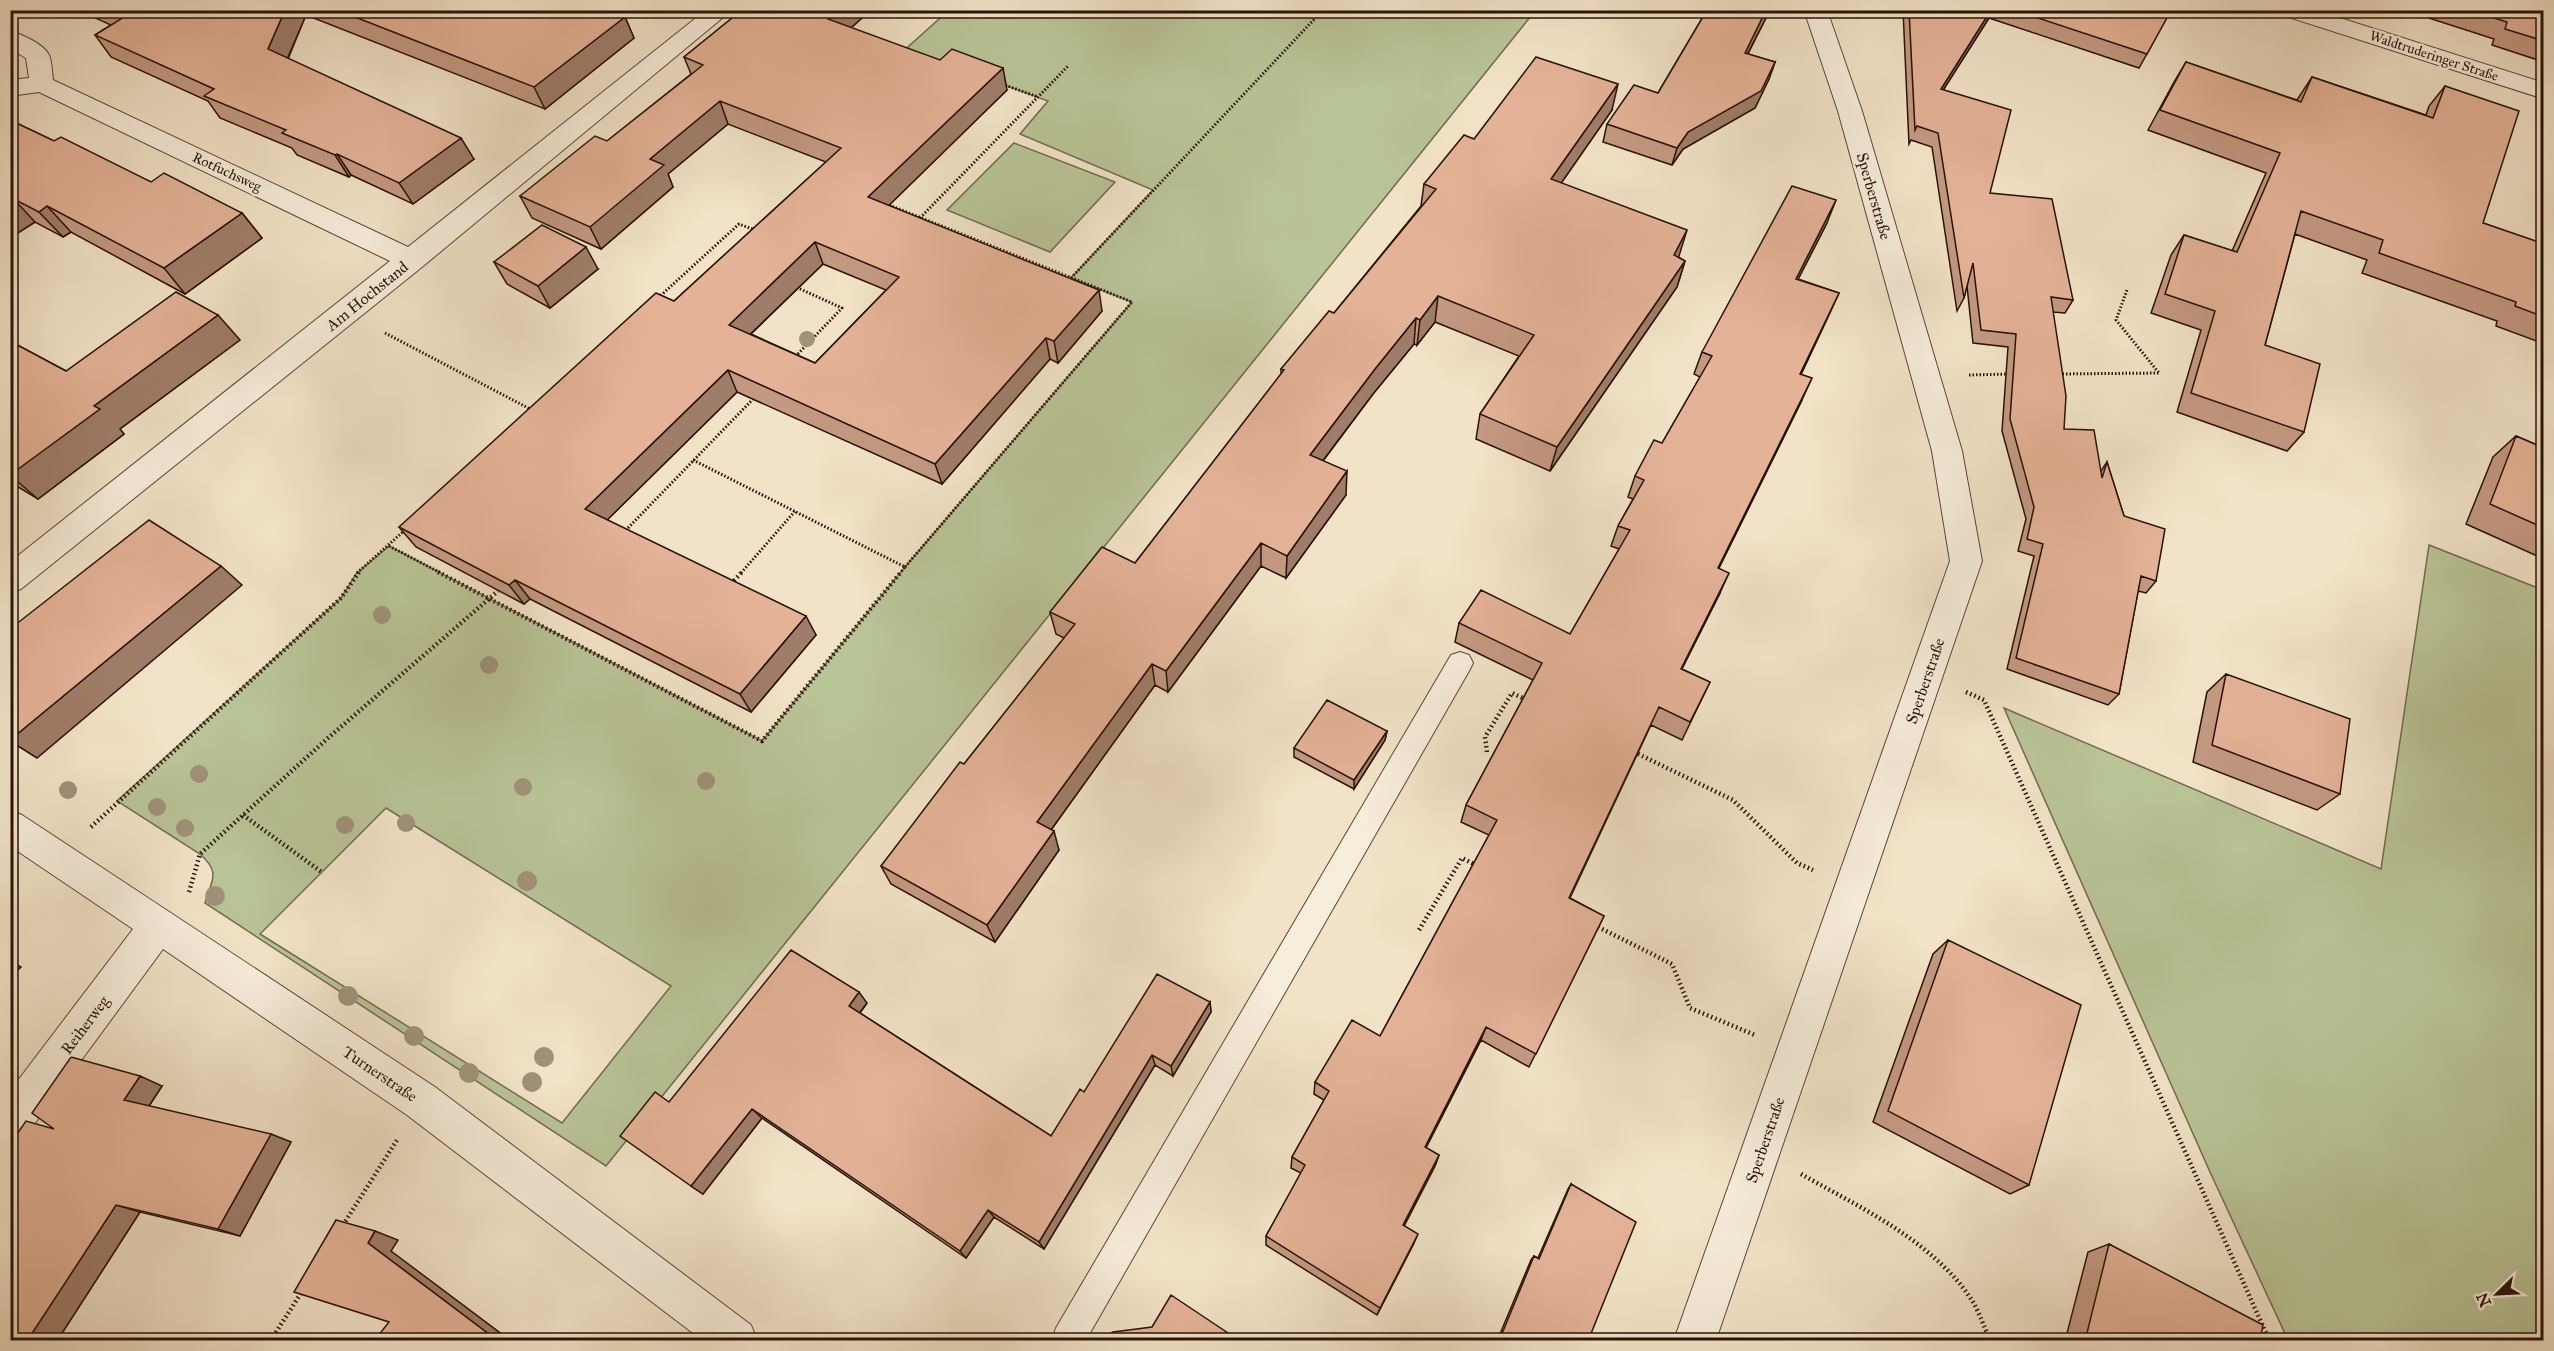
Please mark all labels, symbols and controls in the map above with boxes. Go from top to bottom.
street label: Waldtruderinger Straße [2367,27,2501,85]
street label: Rotfuchsweg [190,149,265,196]
street label: Sperberstraße [1853,150,1896,242]
street label: Am Hochstand [321,257,412,336]
street label: Sperberstraße [1901,635,1949,726]
street label: Reiherweg [57,992,114,1059]
street label: Turnerstraße [339,1042,421,1106]
street label: Sperberstraße [1741,1094,1789,1185]
north arrow [2467,1264,2527,1324]
text: N [2472,1289,2495,1310]

